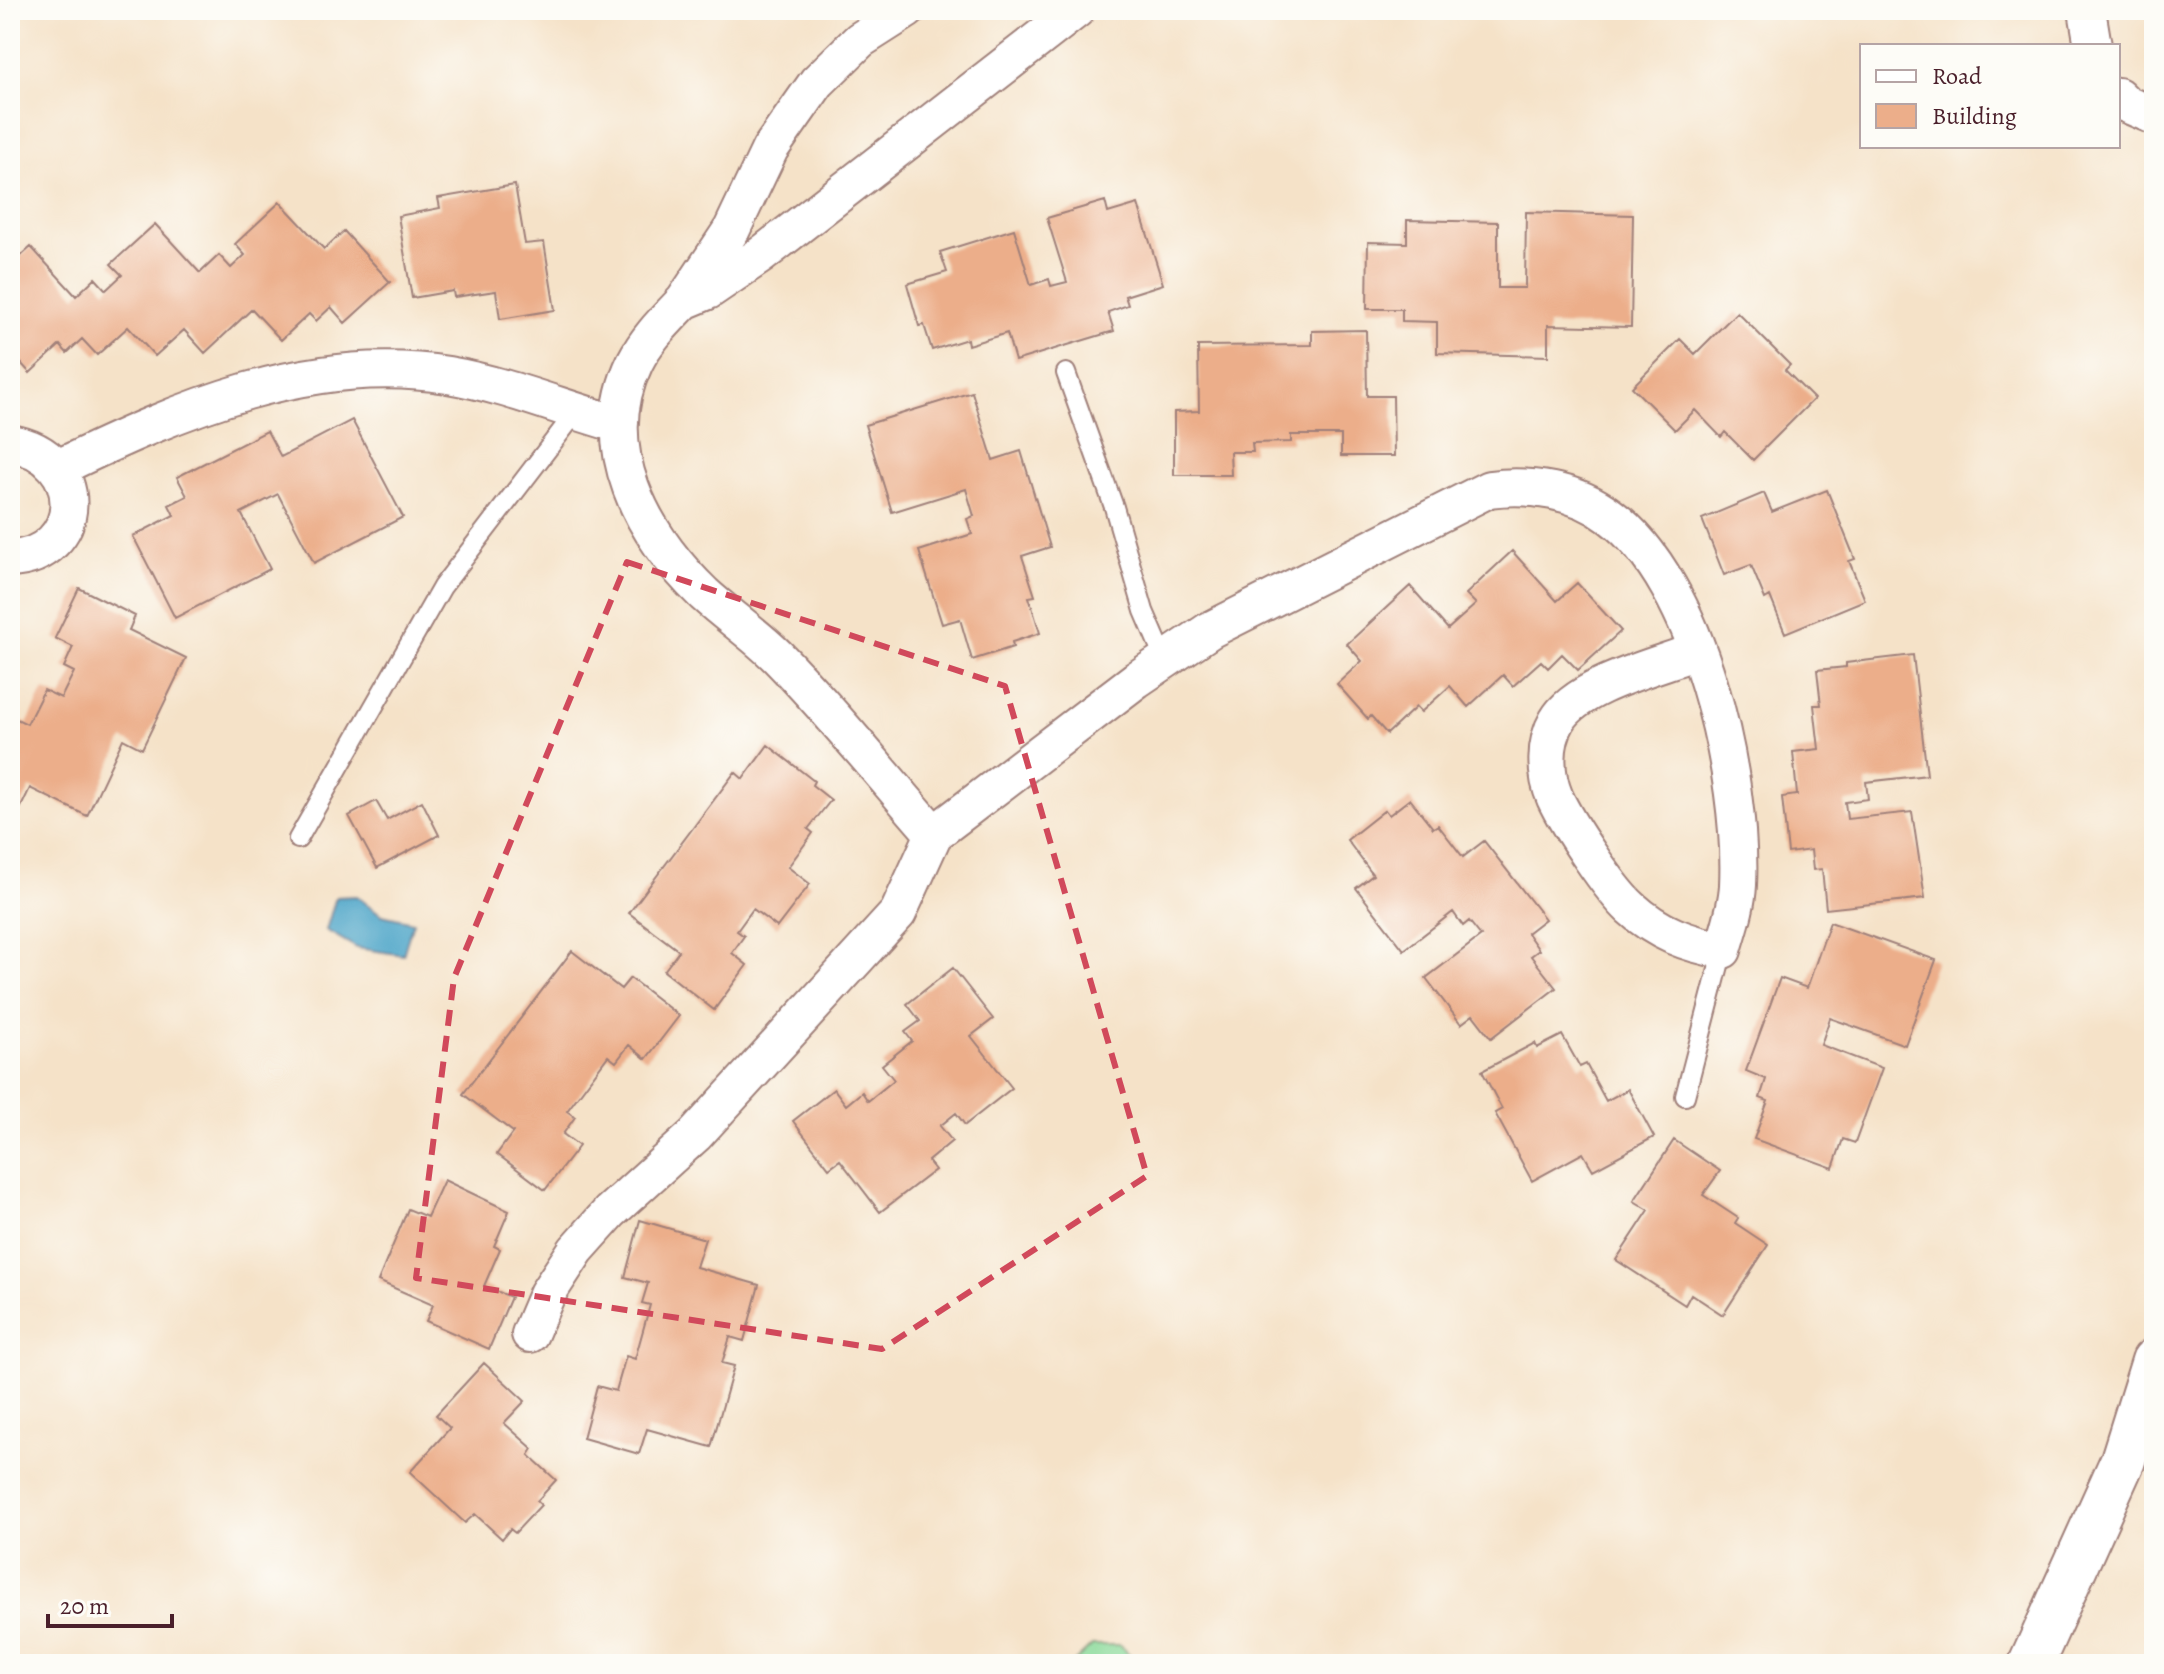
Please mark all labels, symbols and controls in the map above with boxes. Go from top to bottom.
legend [1860,44,2120,148]
text: Road [1932,60,1982,92]
text: Building [1932,100,2017,132]
scale bar [48,1578,172,1628]
text: 20 m [60,1590,109,1622]

